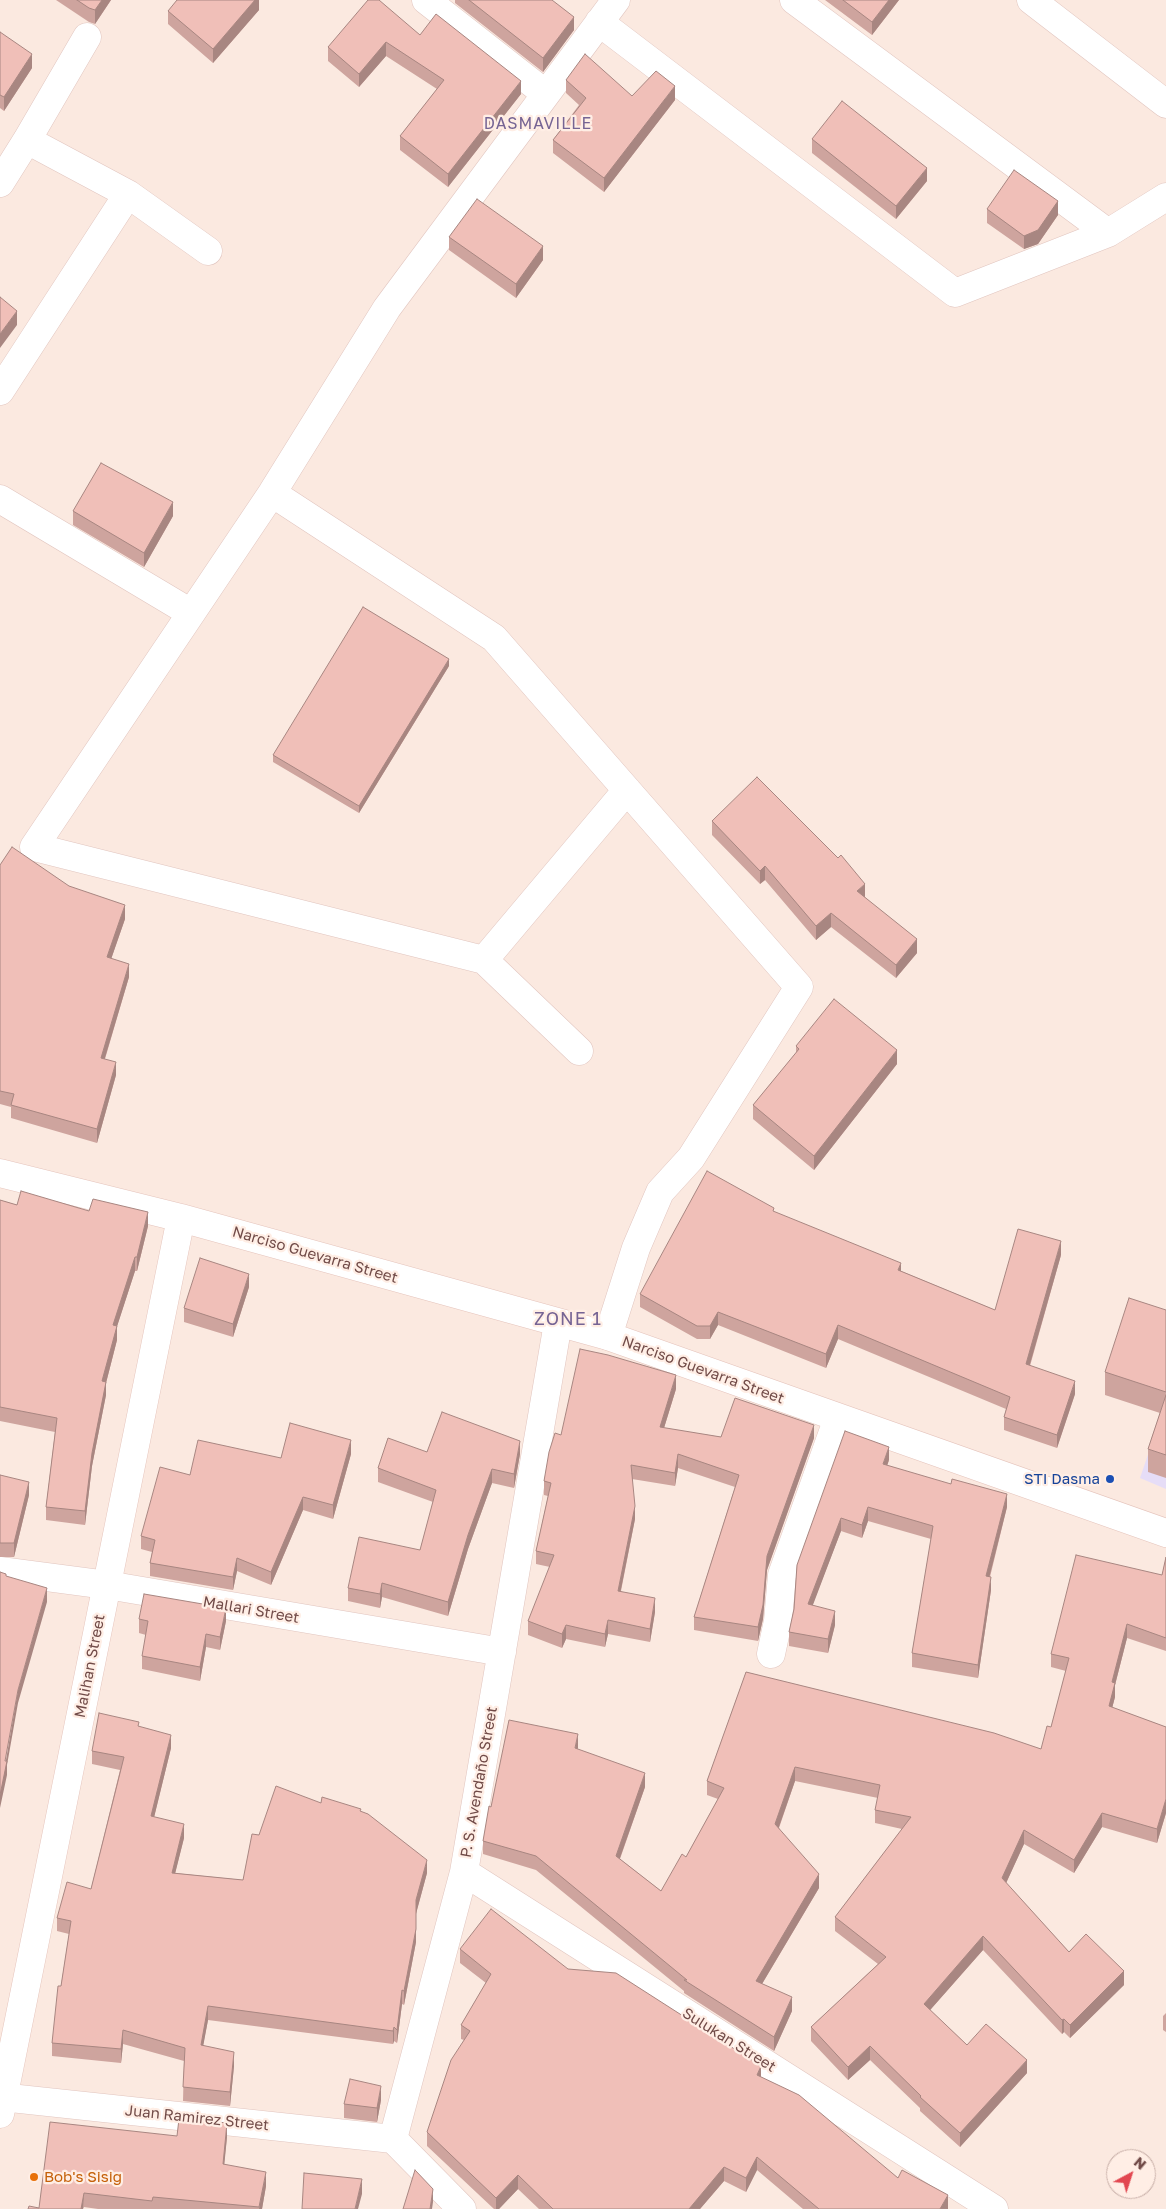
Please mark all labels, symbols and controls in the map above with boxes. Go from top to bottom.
district label: DASMAVILLE [483,114,593,134]
street label: Narciso Guevarra Street [230,1223,400,1287]
district label: ZONE 1 [533,1308,603,1330]
street label: Narciso Guevarra Street [620,1332,786,1408]
place label: STI Dasma [1024,1470,1100,1488]
marker: STI Dasma [1104,1473,1116,1485]
street label: Mallari Street [201,1593,301,1627]
street label: Malihan Street [71,1613,109,1719]
street label: P. S. Avendaño Street [457,1705,501,1859]
street label: Sulukan Street [679,2004,779,2076]
street label: Juan Ramirez Street [124,2101,270,2135]
north arrow [1106,2149,1156,2199]
text: N [1131,2153,1150,2173]
place label: Bob's Sisig [44,2168,122,2186]
marker: Bob's Sisig [28,2171,40,2183]

